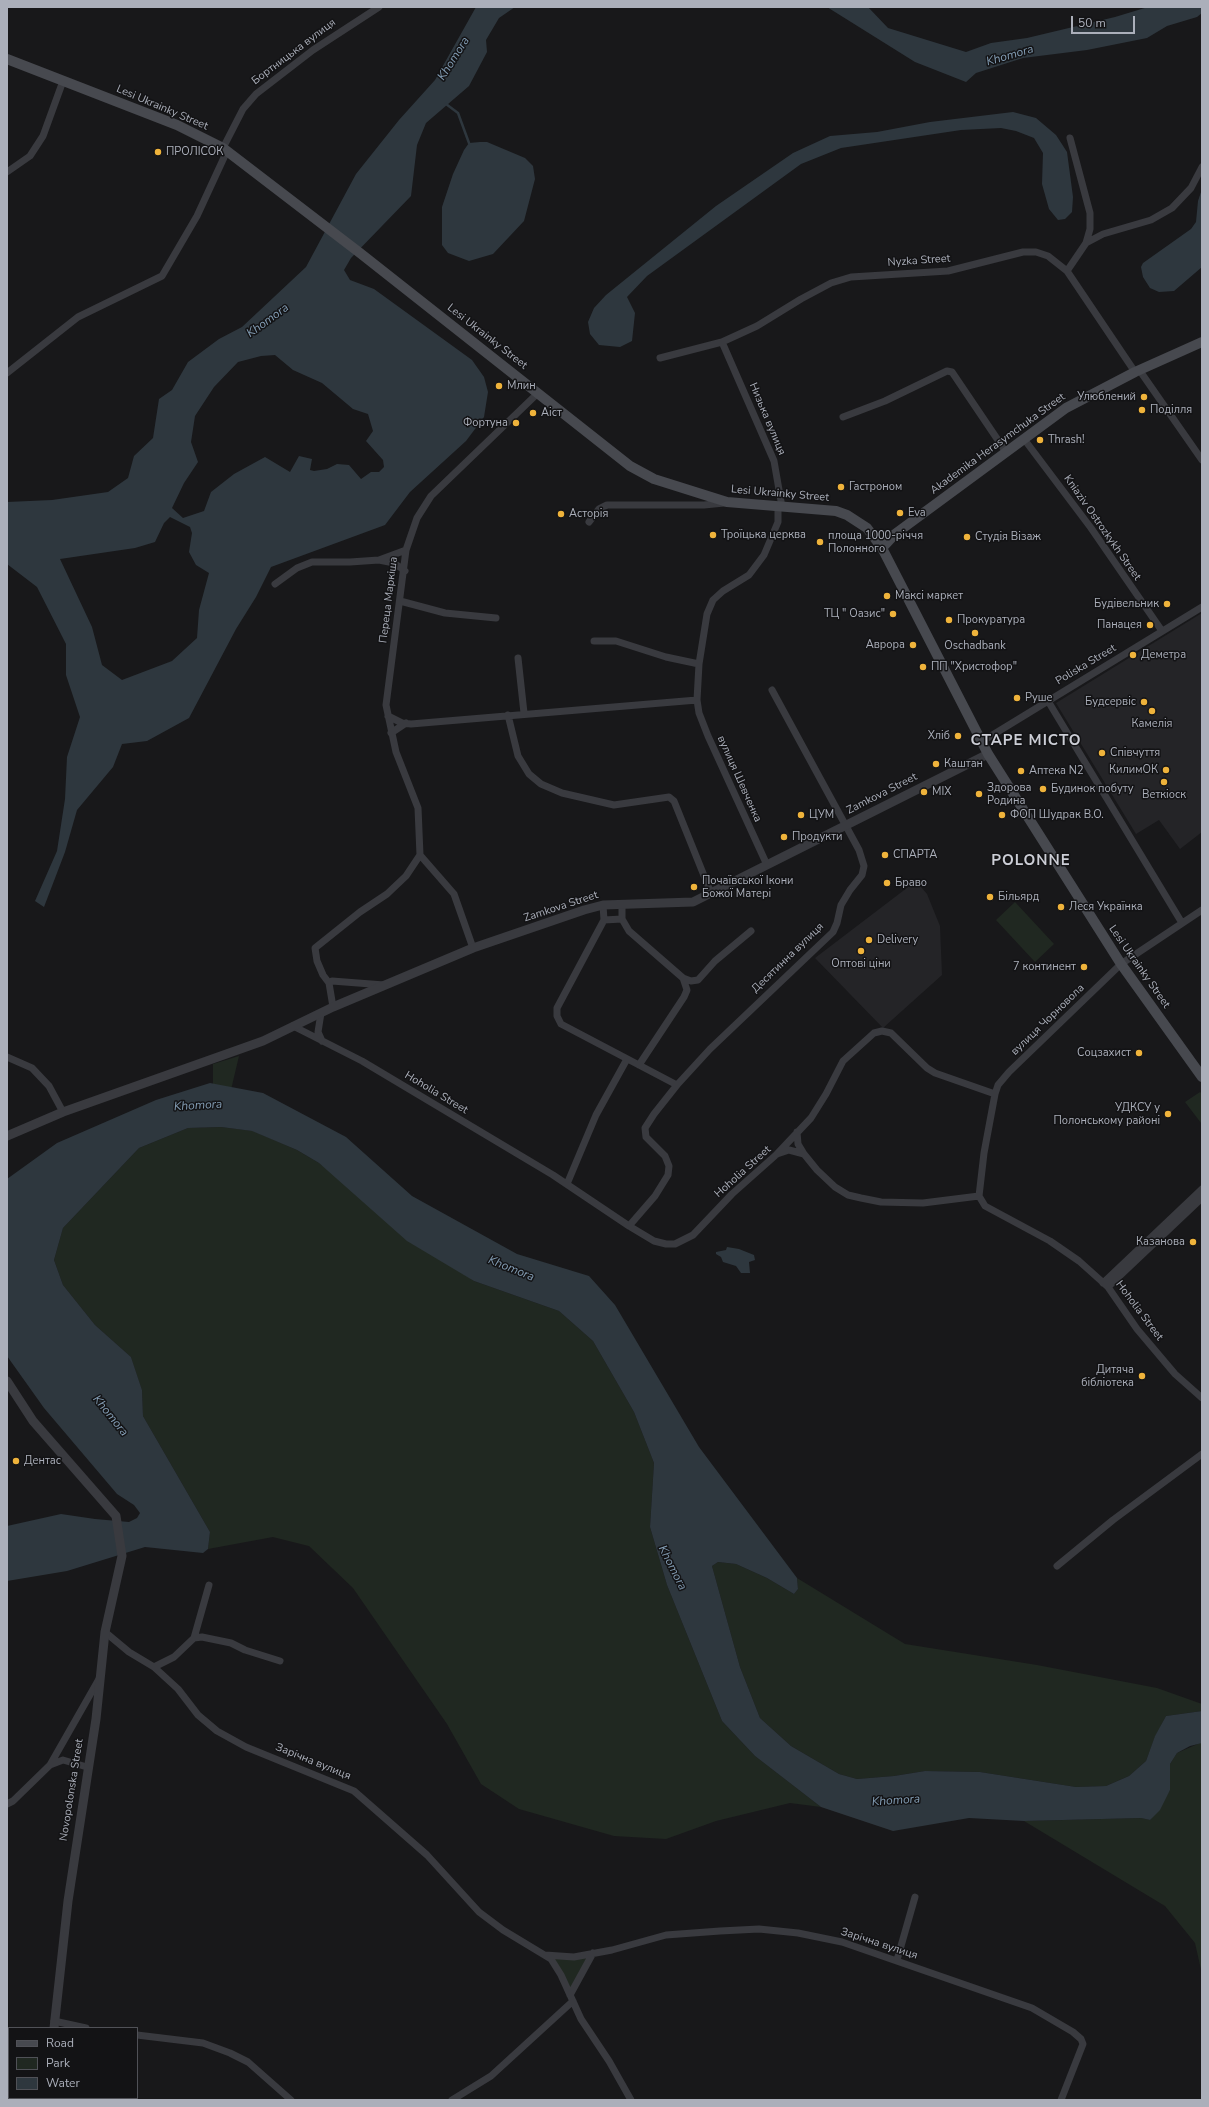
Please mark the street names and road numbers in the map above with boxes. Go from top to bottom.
street label: Бортницька вулиця [249,16,339,88]
street label: Lesi Ukrainky Street [114,83,210,133]
street label: Nyzka Street [887,252,951,270]
street label: Lesi Ukrainky Street [444,302,530,372]
street label: Низька вулиця [746,381,788,457]
street label: Akademika Herasymchuka Street [928,391,1068,497]
street label: Kniaziv Ostrozkykh Street [1061,473,1143,583]
street label: Lesi Ukrainky Street [730,483,830,505]
street label: Переца Маркіша [377,556,401,644]
street label: Poliska Street [1053,642,1119,688]
street label: вулиця Шевченка [714,734,764,824]
street label: Zamkova Street [845,771,919,817]
street label: Zamkova Street [522,889,600,925]
street label: Десятинна вулиця [749,920,827,996]
street label: Lesi Ukrainky Street [1105,923,1173,1011]
street label: вулиця Чорновола [1009,982,1087,1058]
street label: Hoholia Street [402,1069,470,1117]
street label: Hoholia Street [712,1143,774,1201]
street label: Hoholia Street [1112,1279,1166,1343]
street label: Novopolonska Street [57,1738,87,1842]
street label: Зарічна вулиця [273,1741,353,1783]
street label: Зарічна вулиця [839,1925,919,1963]

